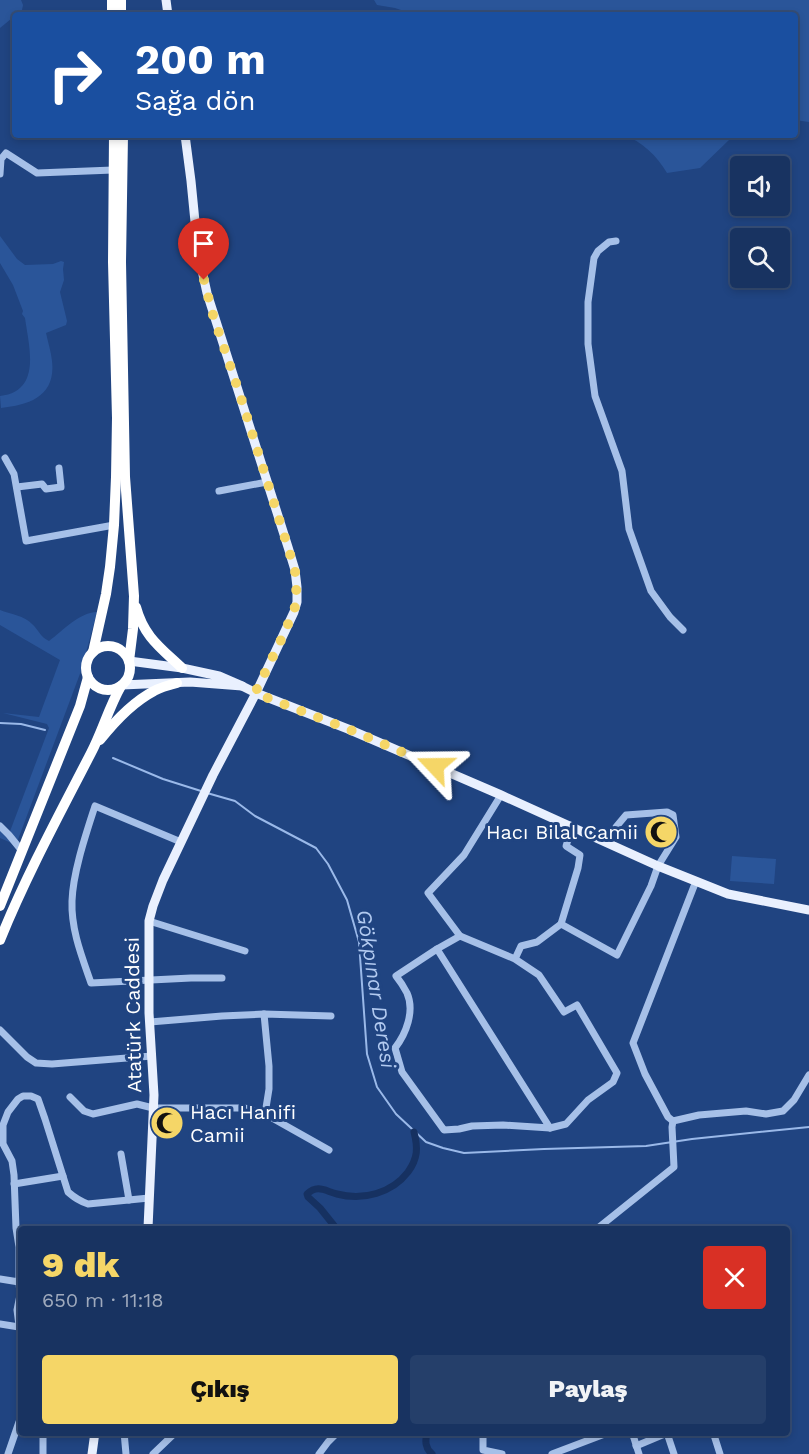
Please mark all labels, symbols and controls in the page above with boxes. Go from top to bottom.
text: 200 m [135,35,266,84]
icon: right [36,36,114,114]
text: Sağa dön [135,85,255,117]
map controls [730,156,790,288]
button: sound [730,156,790,216]
pin [178,218,229,280]
icon: arrive [187,227,220,260]
button: search [730,228,790,288]
position arrow [403,734,467,798]
mosque icon: Hacı Bilal Camii [643,814,679,850]
place label: Hacı Bilal Camii [486,820,638,844]
water label: Gökpınar Deresi [352,908,401,1071]
street label: Atatürk Caddesi [120,937,146,1093]
place label: Hacı Hanifi Camii [190,1100,296,1147]
mosque icon: Hacı Hanifi Camii [149,1105,185,1141]
text: 9 dk [42,1244,119,1286]
button: close [703,1246,766,1309]
text: 650 m · 11:18 [42,1288,164,1312]
button: Çıkış [42,1355,398,1424]
button: Paylaş [410,1355,766,1424]

